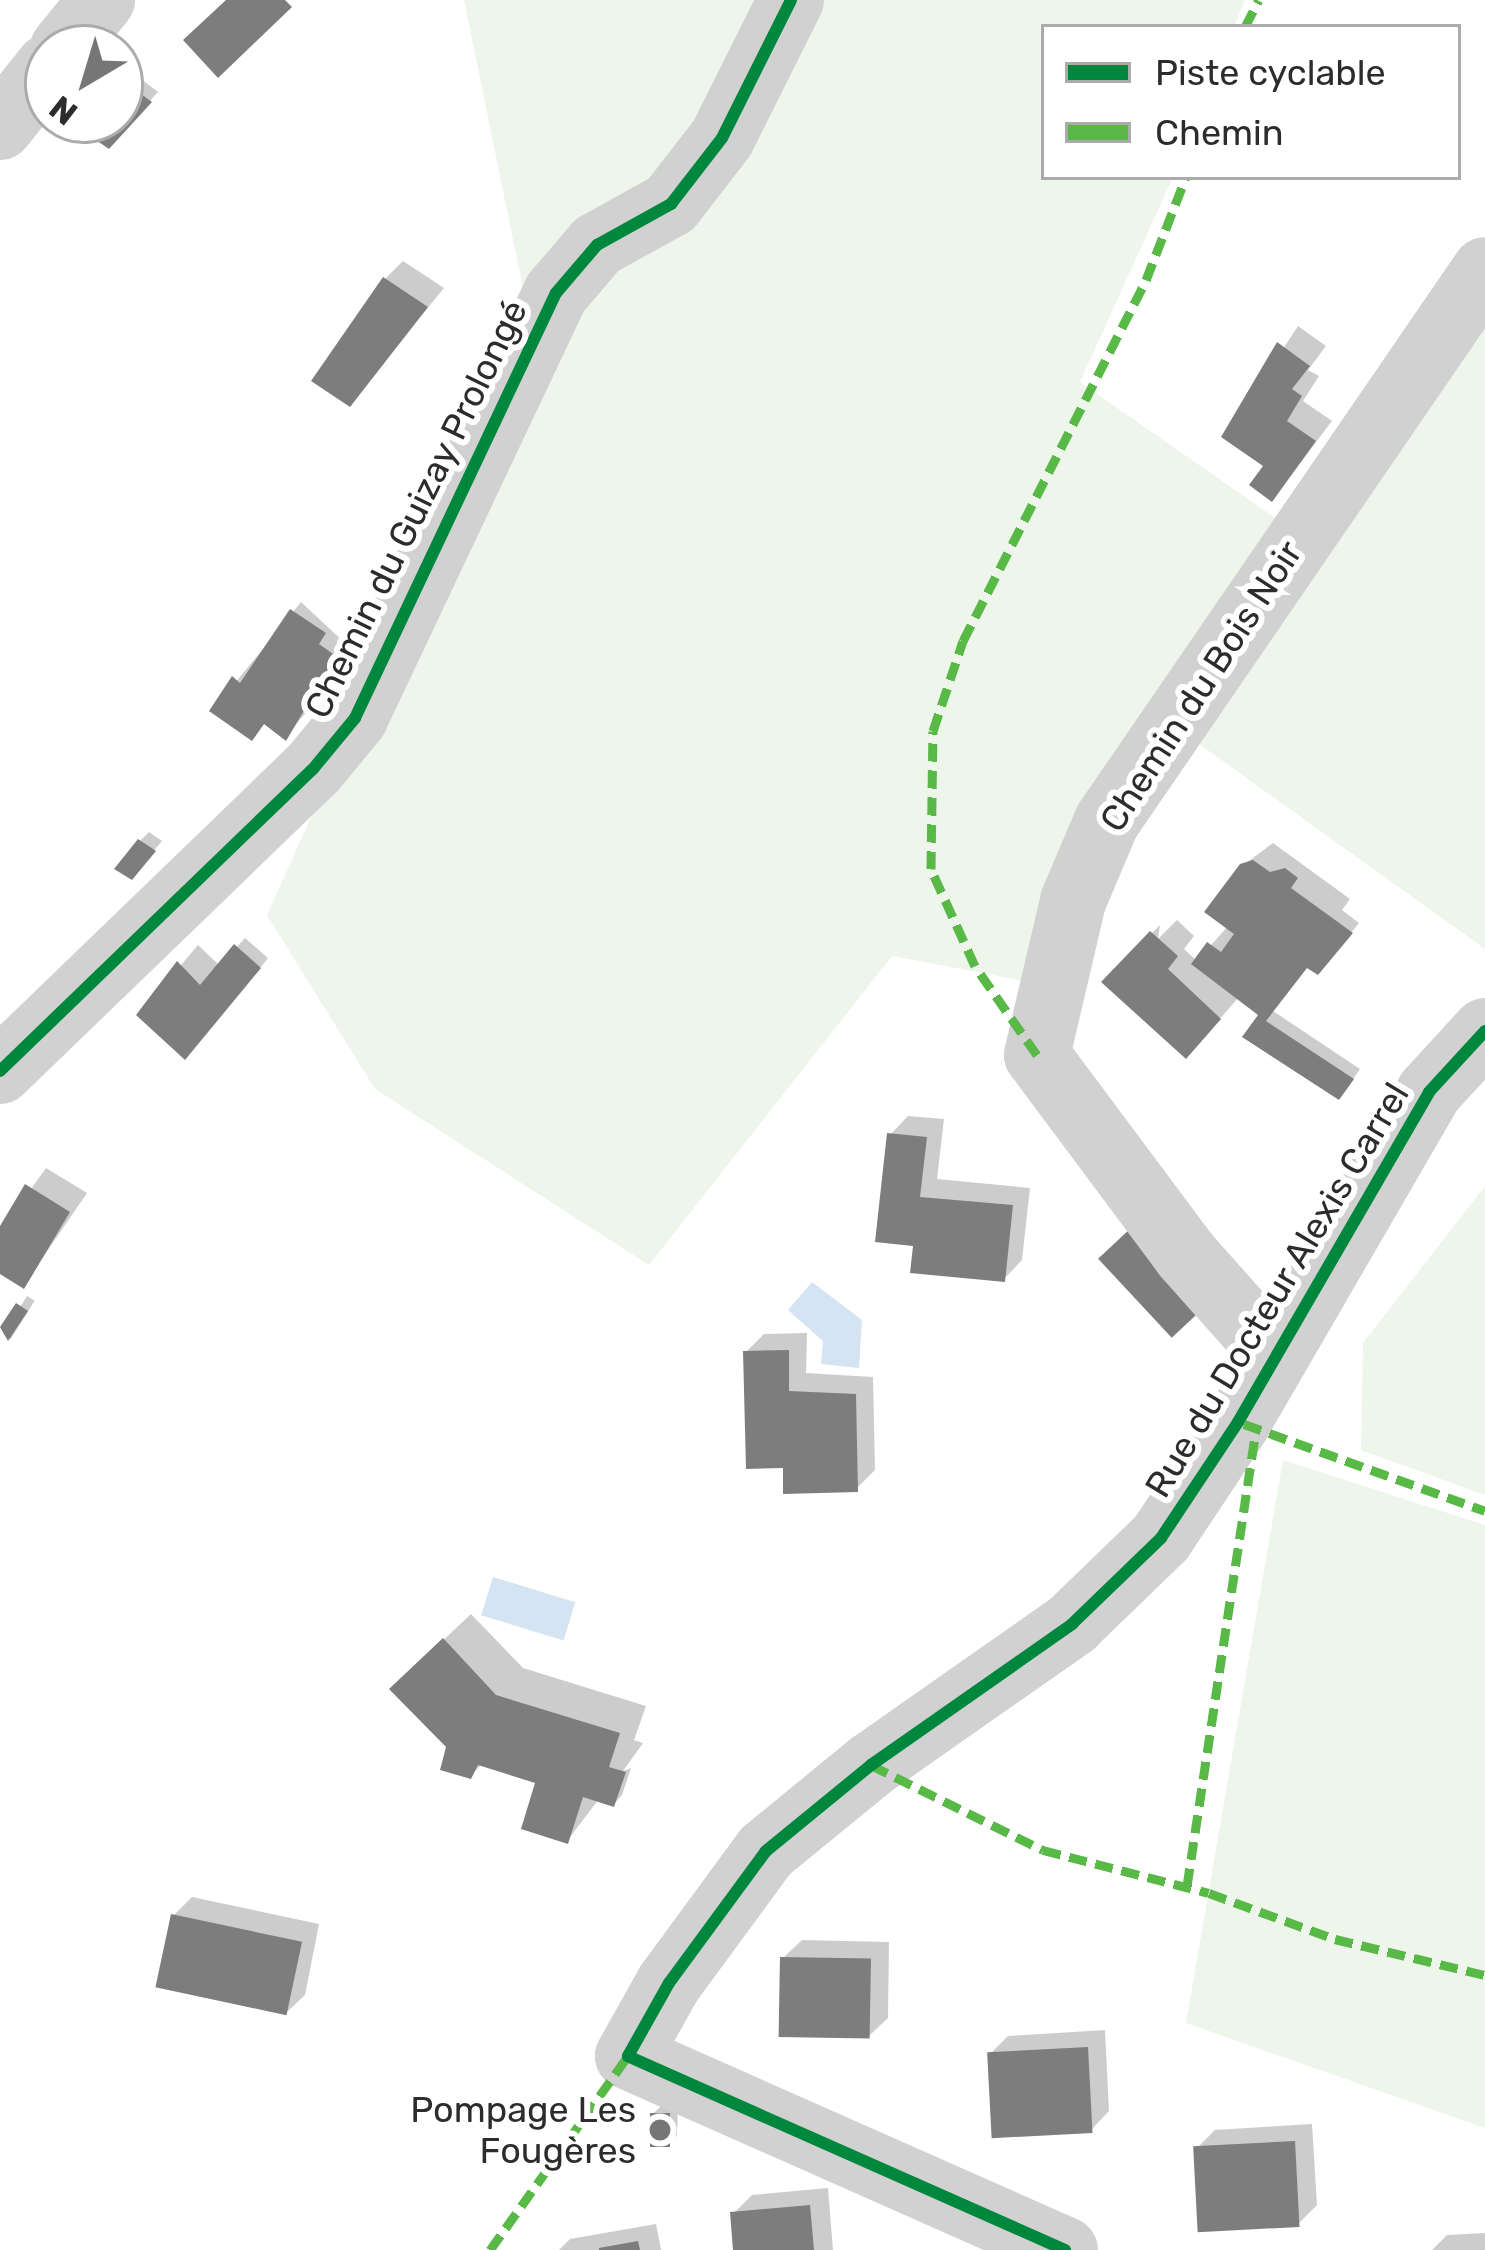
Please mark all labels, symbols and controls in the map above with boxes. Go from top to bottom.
north arrow [24,24,144,144]
legend [1041,24,1461,180]
text: Piste cyclable [1155,51,1386,94]
text: N [42,88,85,133]
text: Chemin [1155,111,1284,154]
street label: Chemin du Guizay Prolongé [296,293,536,725]
street label: Chemin du Bois Noir [1091,532,1311,840]
street label: Rue du Docteur Alexis Carrel [1135,1074,1419,1506]
place label: Pompage Les Fougères [410,2087,636,2172]
marker: Pompage Les Fougères [647,2117,673,2143]

